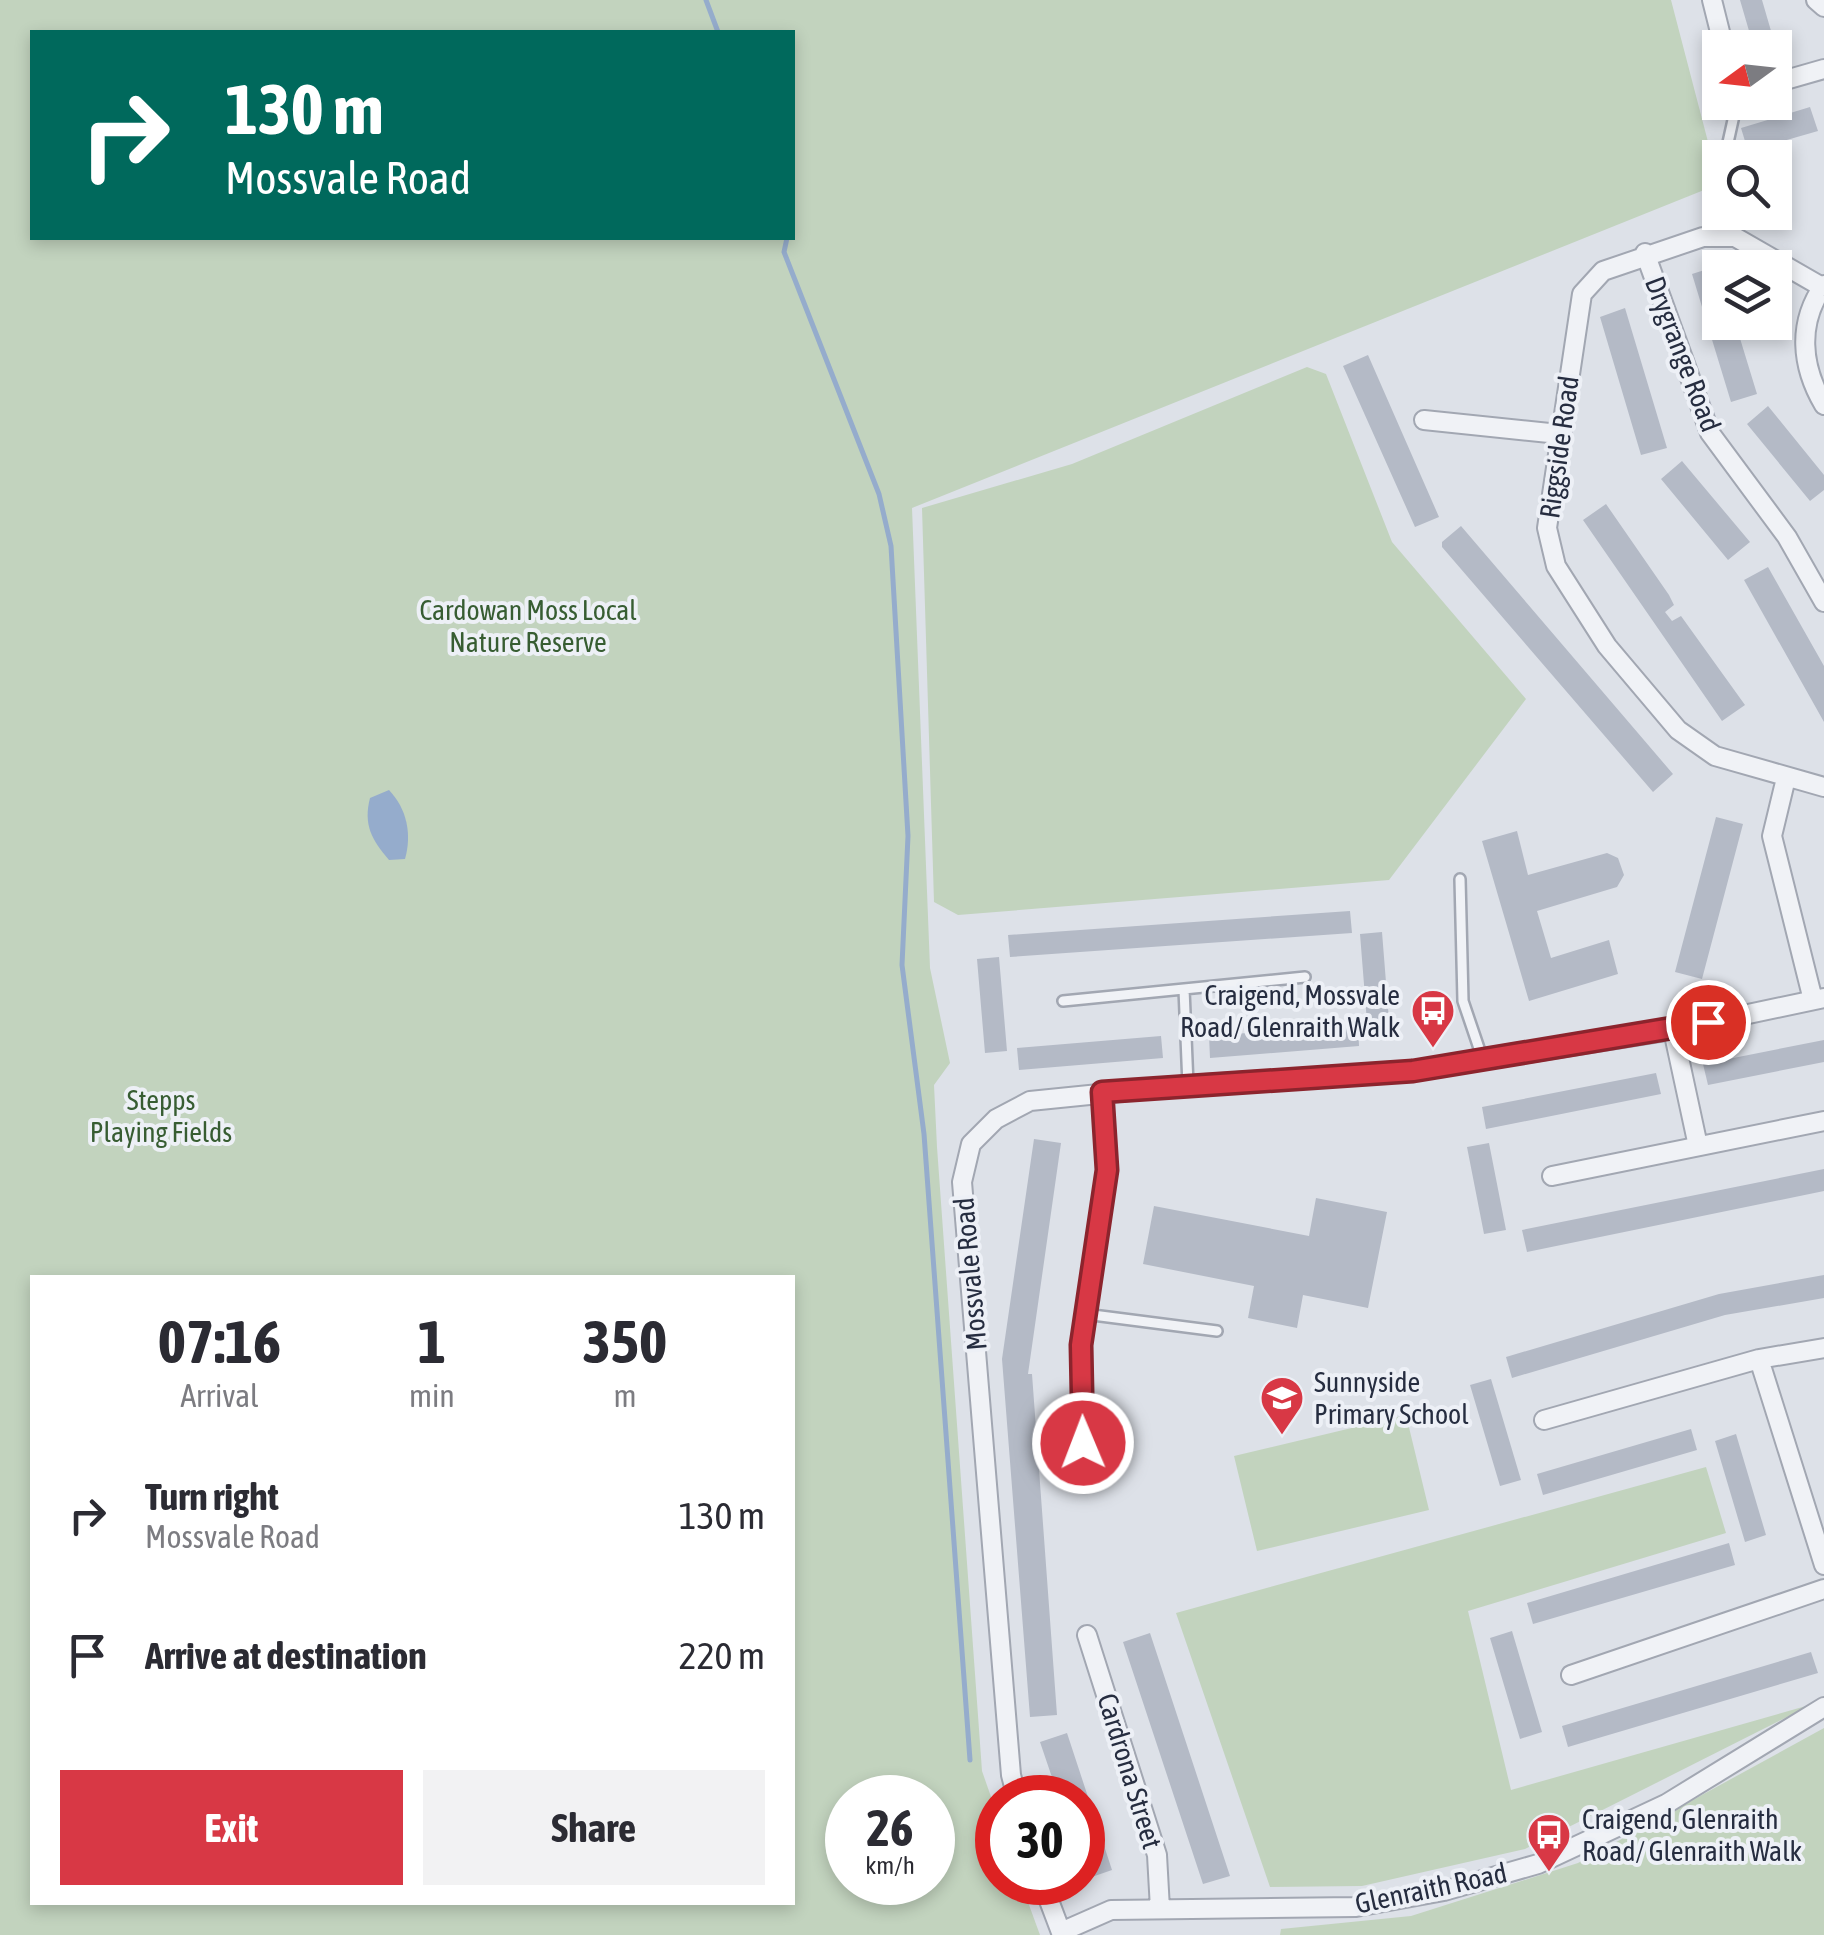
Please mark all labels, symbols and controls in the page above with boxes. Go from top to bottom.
north arrow [1702,30,1792,120]
map controls [1702,30,1792,340]
text: 130 m [225,69,384,149]
icon: right [60,70,190,200]
button: search [1702,140,1792,230]
text: Mossvale Road [225,152,471,204]
button: layers [1702,250,1792,340]
street label: Drygrange Road [1639,272,1727,436]
street label: Riggside Road [1533,374,1585,520]
park label: Cardowan Moss Local Nature Reserve [419,594,637,658]
place label: Craigend, Mossvale Road/ Glenraith Walk [1180,979,1400,1043]
pin [1666,980,1751,1065]
bus stop icon: Craigend, Mossvale Road/ Glenraith Walk [1410,988,1456,1049]
icon: arrive [1681,995,1736,1050]
park label: Stepps Playing Fields [90,1084,232,1148]
street label: Mossvale Road [947,1196,993,1352]
text: 07:16 [158,1307,281,1376]
text: 1 [418,1307,446,1376]
text: 350 [583,1307,667,1376]
place label: Sunnyside Primary School [1314,1366,1469,1430]
school or university icon: Sunnyside Primary School [1259,1375,1305,1436]
text: Arrival [180,1377,259,1414]
text: min [409,1377,455,1414]
text: m [613,1377,636,1414]
position arrow [1031,1391,1135,1495]
text: Turn right [145,1475,279,1518]
icon: right [60,1488,115,1543]
text: 130 m [679,1494,765,1537]
text: Mossvale Road [145,1518,320,1555]
icon: arrive [60,1628,115,1683]
text: Arrive at destination [145,1634,427,1677]
text: 220 m [679,1634,765,1677]
street label: Cardrona Street [1091,1690,1169,1852]
button: Exit [60,1770,403,1885]
button: Share [423,1770,765,1885]
speed limit sign: 30 [975,1775,1105,1905]
text: 26 [866,1799,913,1857]
place label: Craigend, Glenraith Road/ Glenraith Walk [1582,1803,1802,1867]
bus stop icon: Craigend, Glenraith Road/ Glenraith Walk [1526,1812,1572,1873]
text: km/h [865,1851,915,1879]
street label: Glenraith Road [1352,1856,1510,1920]

